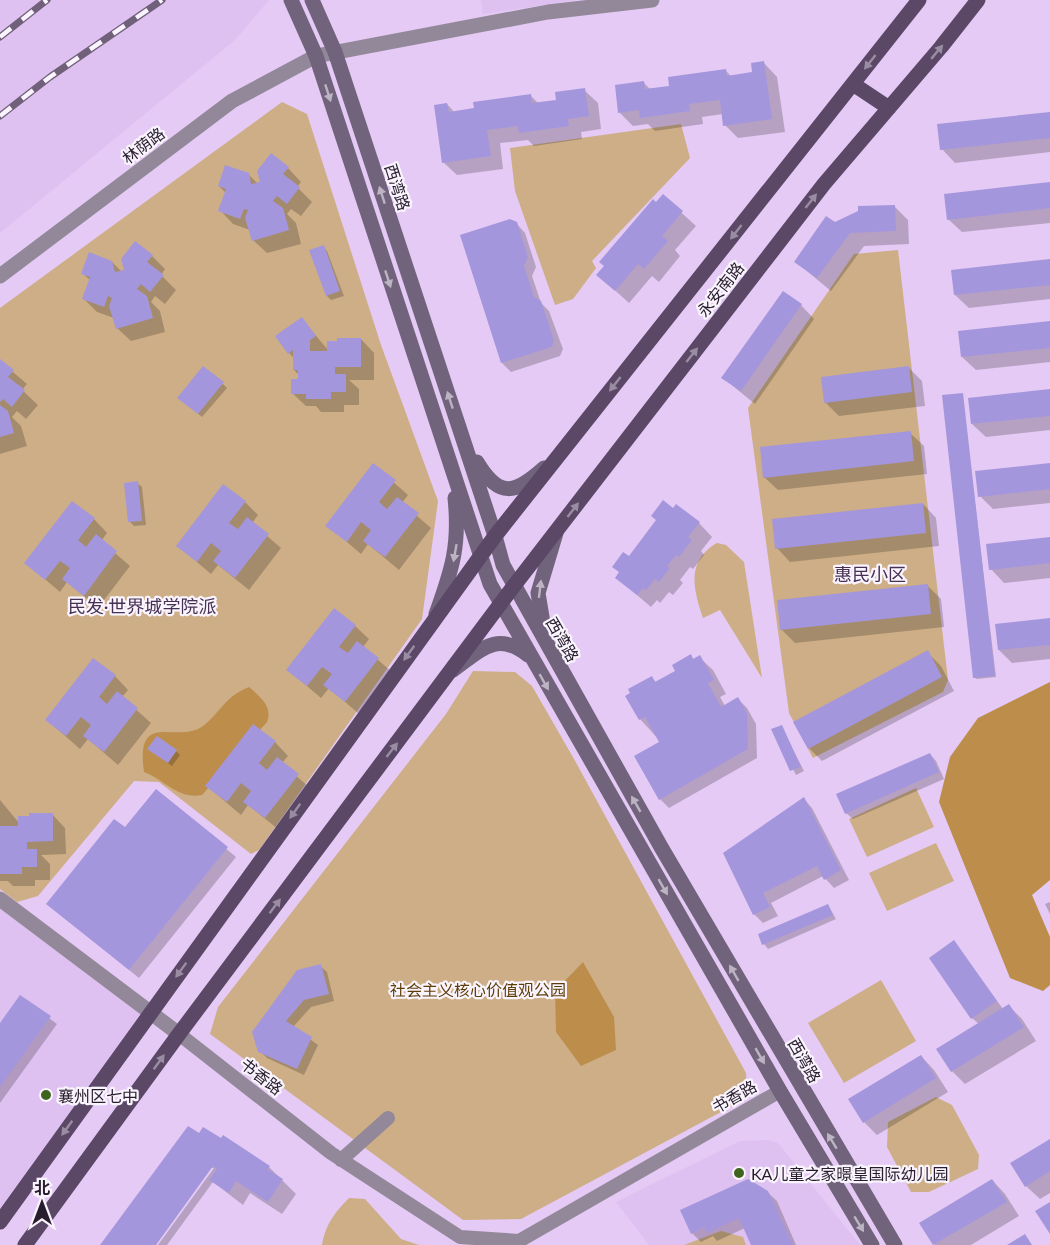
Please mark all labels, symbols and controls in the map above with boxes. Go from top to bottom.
one-way arrow [930,45,943,60]
one-way arrow [865,55,877,70]
one-way arrow [324,84,333,102]
street label: 林荫路 [118,123,168,167]
street label: 西湾路 [382,161,414,213]
one-way arrow [377,186,387,204]
one-way arrow [804,193,816,208]
one-way arrow [730,224,743,239]
street label: 永安南路 [693,258,747,320]
one-way arrow [383,270,393,288]
one-way arrow [686,348,698,364]
one-way arrow [609,377,621,392]
one-way arrow [445,391,455,409]
one-way arrow [567,502,579,518]
one-way arrow [450,543,459,562]
district label: 惠民小区 [834,563,906,585]
one-way arrow [536,579,545,598]
district label: 民发·世界城学院派 [68,595,216,617]
street label: 西湾路 [543,613,583,665]
one-way arrow [404,646,416,661]
one-way arrow [539,674,550,690]
one-way arrow [386,742,398,757]
one-way arrow [631,796,642,812]
one-way arrow [289,803,301,819]
one-way arrow [658,879,668,896]
one-way arrow [269,898,281,913]
one-way arrow [175,961,187,977]
one-way arrow [728,965,739,981]
park label: 社会主义核心价值观公园 [390,980,566,999]
street label: 西湾路 [785,1034,825,1086]
one-way arrow [755,1048,765,1065]
one-way arrow [153,1054,165,1070]
street label: 书香路 [237,1054,287,1098]
street label: 书香路 [708,1076,760,1116]
place label: 襄州区七中 [58,1086,138,1105]
marker: 襄州区七中 [39,1088,53,1102]
one-way arrow [62,1120,74,1135]
one-way arrow [827,1133,838,1149]
place label: KA儿童之家暻皇国际幼儿园 [751,1164,948,1183]
marker: KA儿童之家暻皇国际幼儿园 [732,1166,746,1180]
north arrow [12,1173,72,1233]
text: 北 [34,1178,50,1197]
one-way arrow [853,1216,864,1232]

